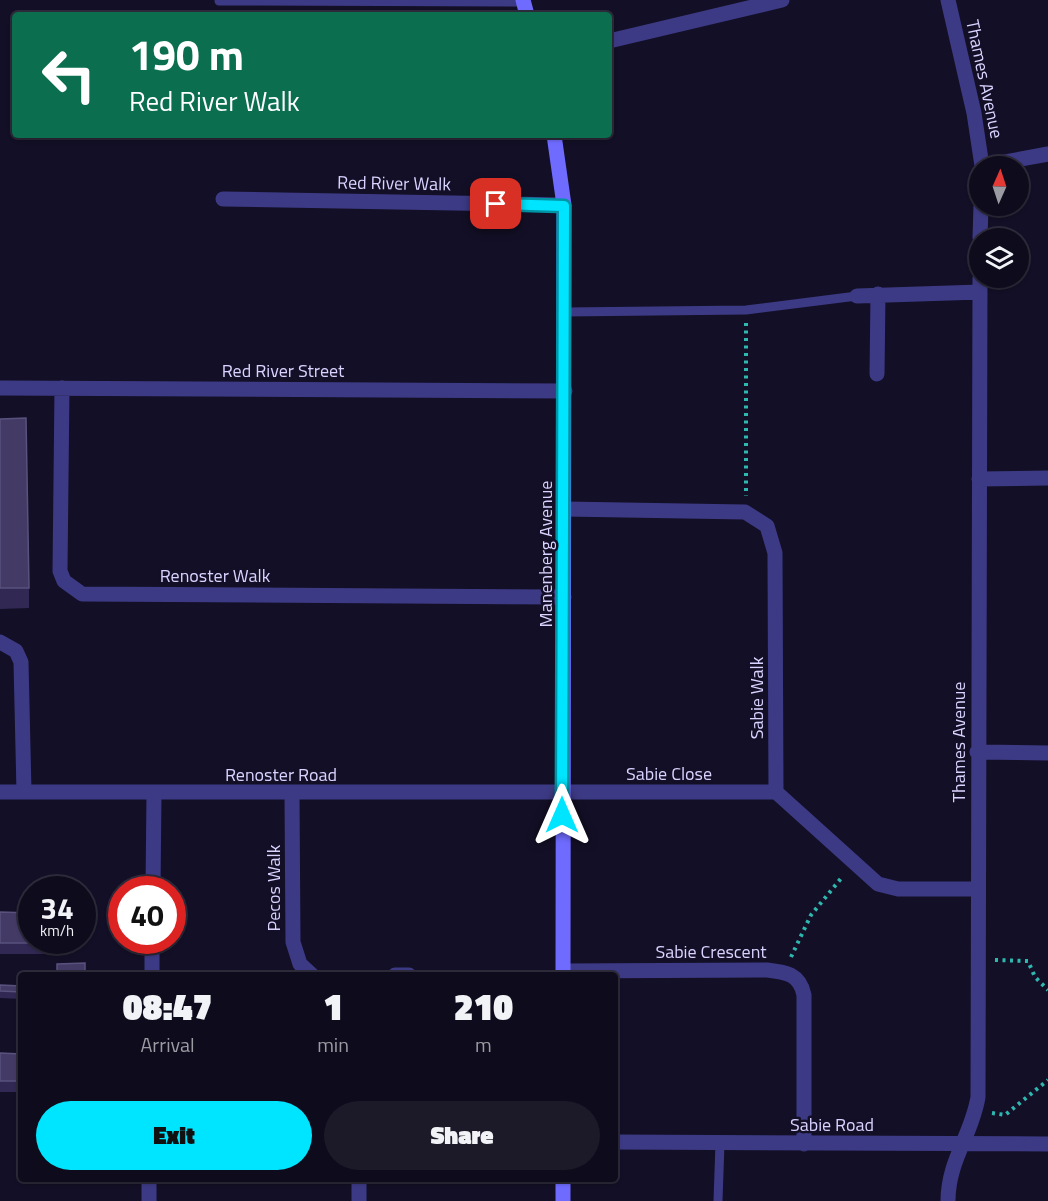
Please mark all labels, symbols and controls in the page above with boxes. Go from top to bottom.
street label: Thames Avenue [959,17,1011,141]
text: 190 m [129,22,244,86]
icon: left [30,36,108,114]
text: Red River Walk [129,80,300,121]
north arrow [969,156,1029,216]
map controls [969,156,1029,288]
street label: Red River Walk [337,169,451,197]
pin [470,178,521,229]
icon: arrive [479,187,512,220]
button: layers [969,228,1029,288]
street label: Red River Street [222,357,345,384]
street label: Manenberg Avenue [532,481,559,627]
street label: Renoster Walk [160,562,271,589]
street label: Sabie Walk [743,656,770,739]
street label: Thames Avenue [945,682,972,802]
street label: Sabie Close [626,760,712,787]
street label: Renoster Road [225,761,337,788]
position arrow [530,783,594,847]
street label: Pecos Walk [260,844,287,931]
speed limit sign: 40 [108,876,186,954]
text: 34 [40,885,74,931]
text: km/h [40,919,74,942]
street label: Sabie Crescent [655,938,767,965]
text: 08:47 [123,979,212,1034]
text: 1 [323,979,343,1034]
text: 210 [454,979,513,1034]
text: Arrival [140,1029,195,1060]
text: min [317,1029,349,1060]
text: m [475,1029,492,1060]
button: Exit [36,1101,312,1170]
button: Share [324,1101,600,1170]
street label: Sabie Road [790,1111,874,1138]

